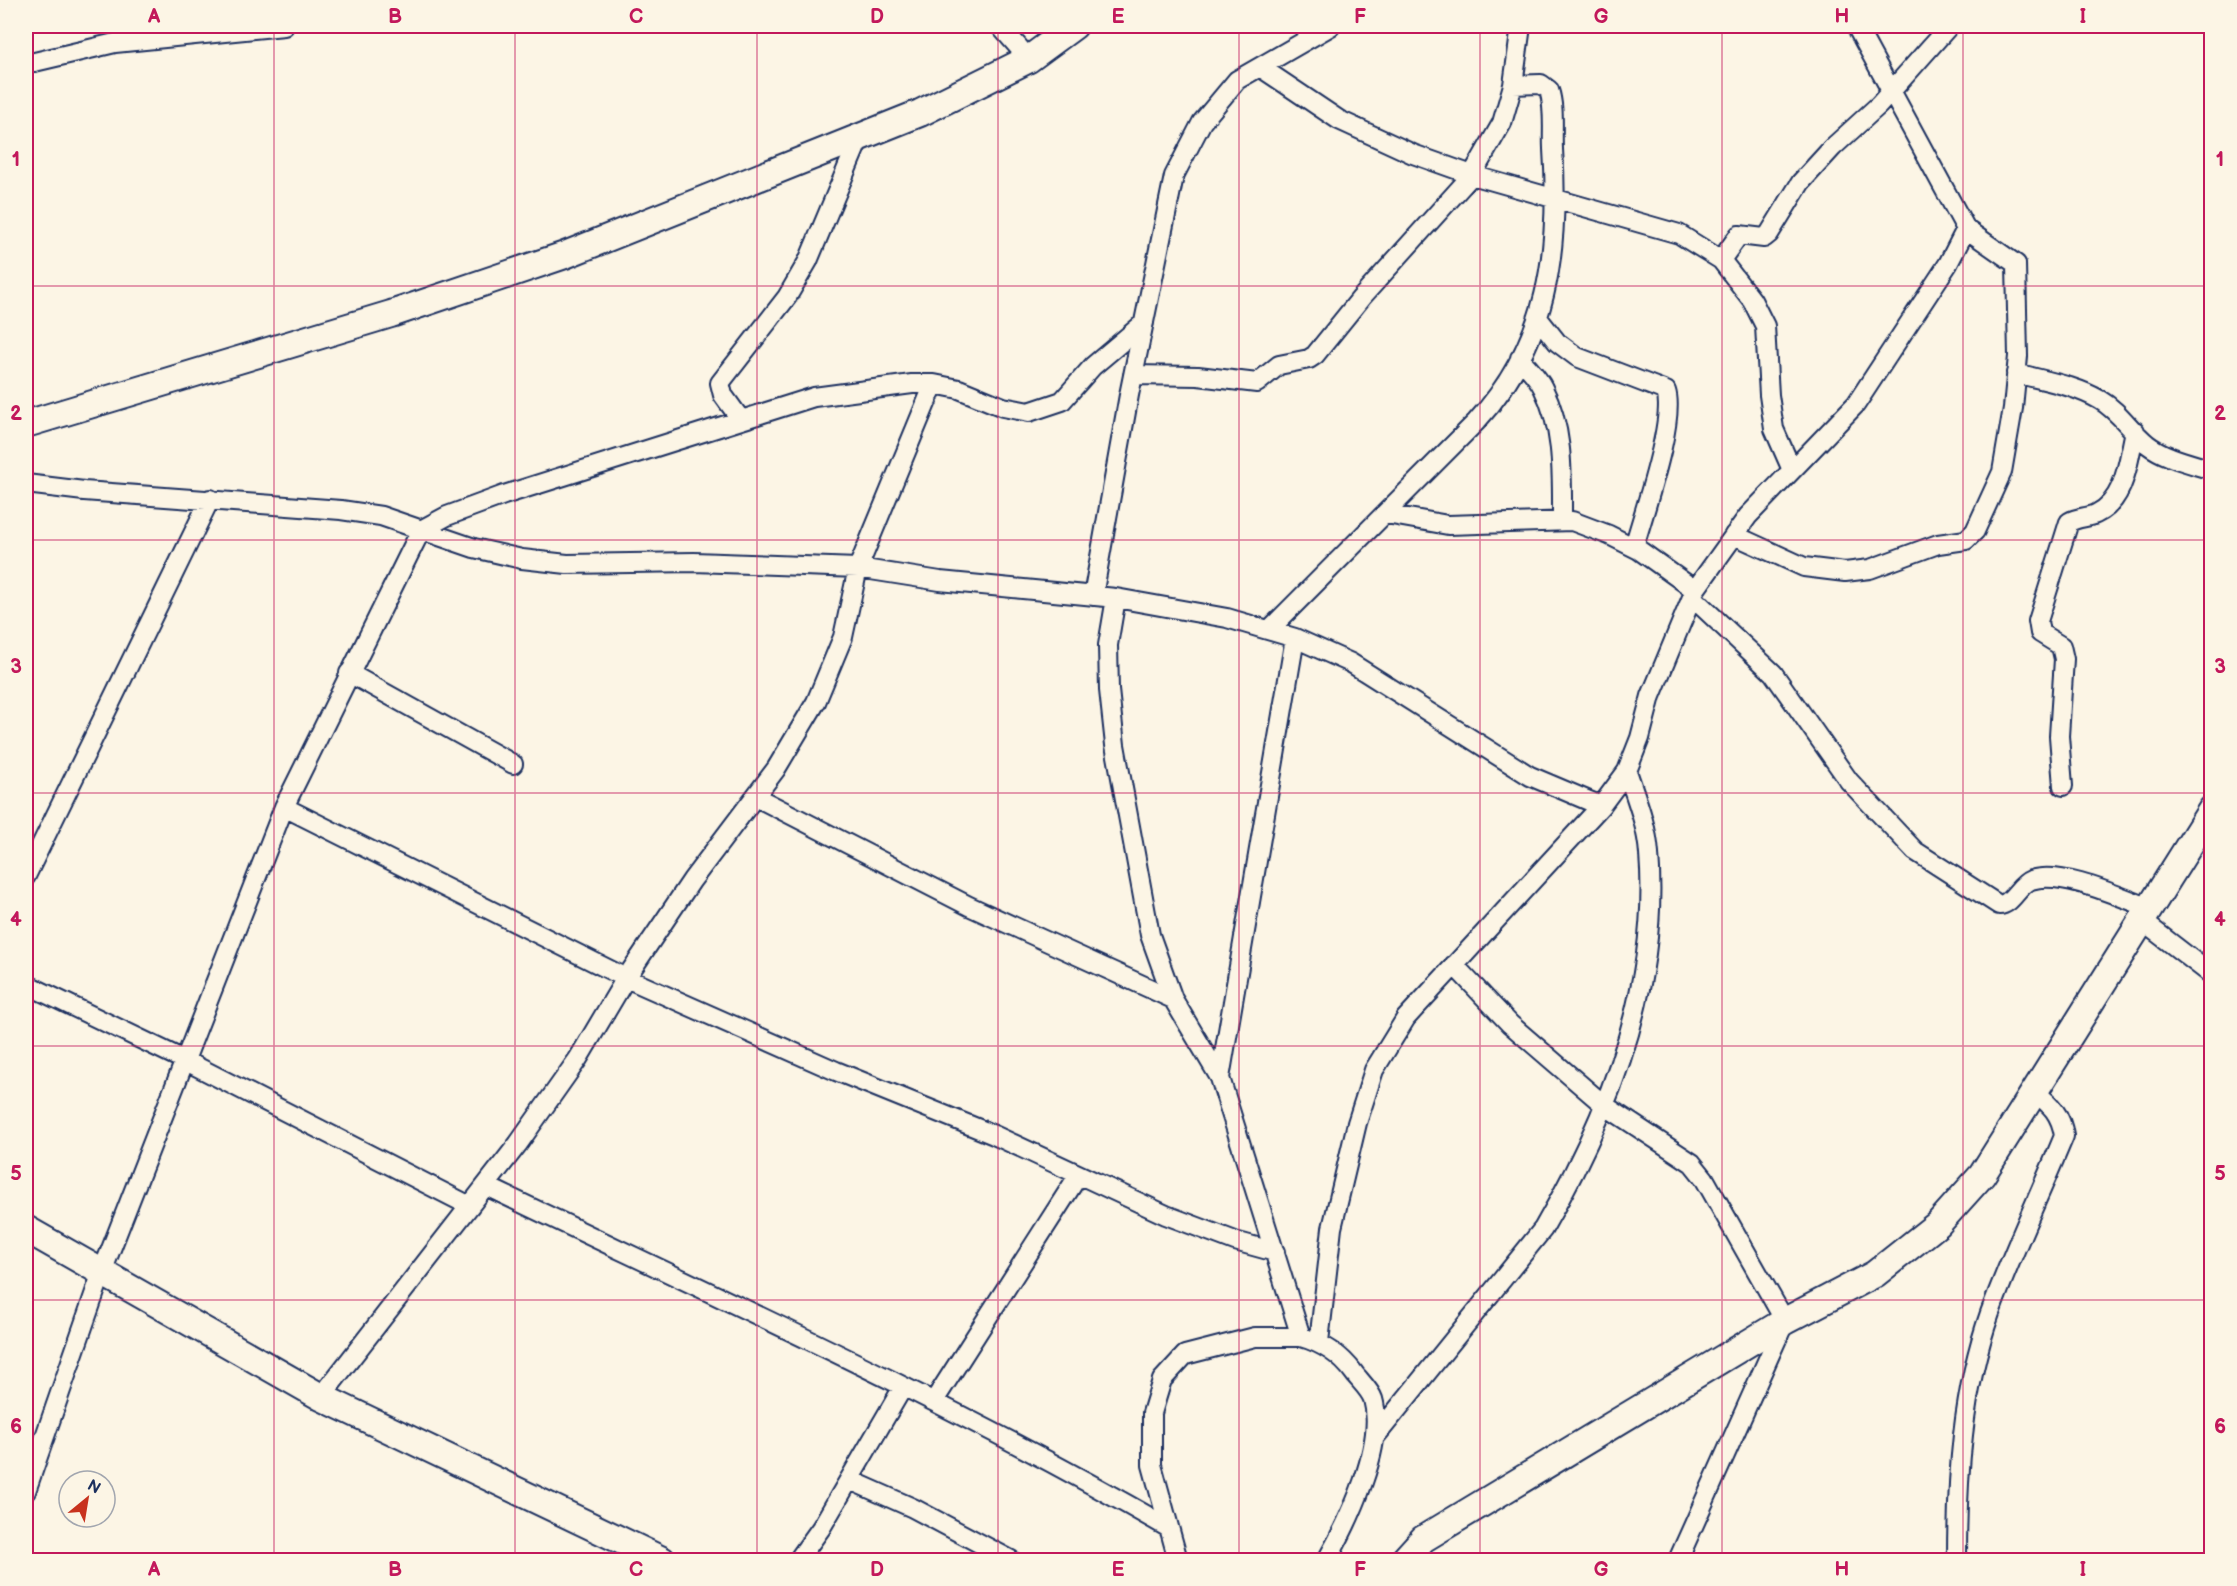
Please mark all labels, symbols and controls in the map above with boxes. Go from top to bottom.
text: A [147,5,161,29]
text: B [388,5,402,29]
text: C [629,5,643,29]
text: D [870,5,884,29]
text: E [1112,5,1125,29]
text: F [1354,5,1366,29]
text: G [1594,5,1609,29]
text: H [1835,5,1849,29]
text: I [2080,5,2086,29]
text: 1 [12,148,20,172]
text: 1 [2216,148,2224,172]
text: 2 [10,402,22,426]
text: 2 [2214,402,2226,426]
text: 3 [10,655,22,679]
text: 3 [2214,655,2226,679]
text: 4 [10,908,22,932]
text: 4 [2214,908,2226,932]
text: 5 [10,1162,22,1186]
text: 5 [2214,1162,2226,1186]
text: 6 [10,1415,22,1439]
text: 6 [2214,1415,2226,1439]
north arrow [57,1469,117,1529]
text: N [84,1476,104,1499]
text: A [147,1558,161,1582]
text: B [388,1558,402,1582]
text: C [629,1558,643,1582]
text: D [870,1558,884,1582]
text: E [1112,1558,1125,1582]
text: F [1354,1558,1366,1582]
text: G [1594,1558,1609,1582]
text: H [1835,1558,1849,1582]
text: I [2080,1558,2086,1582]

